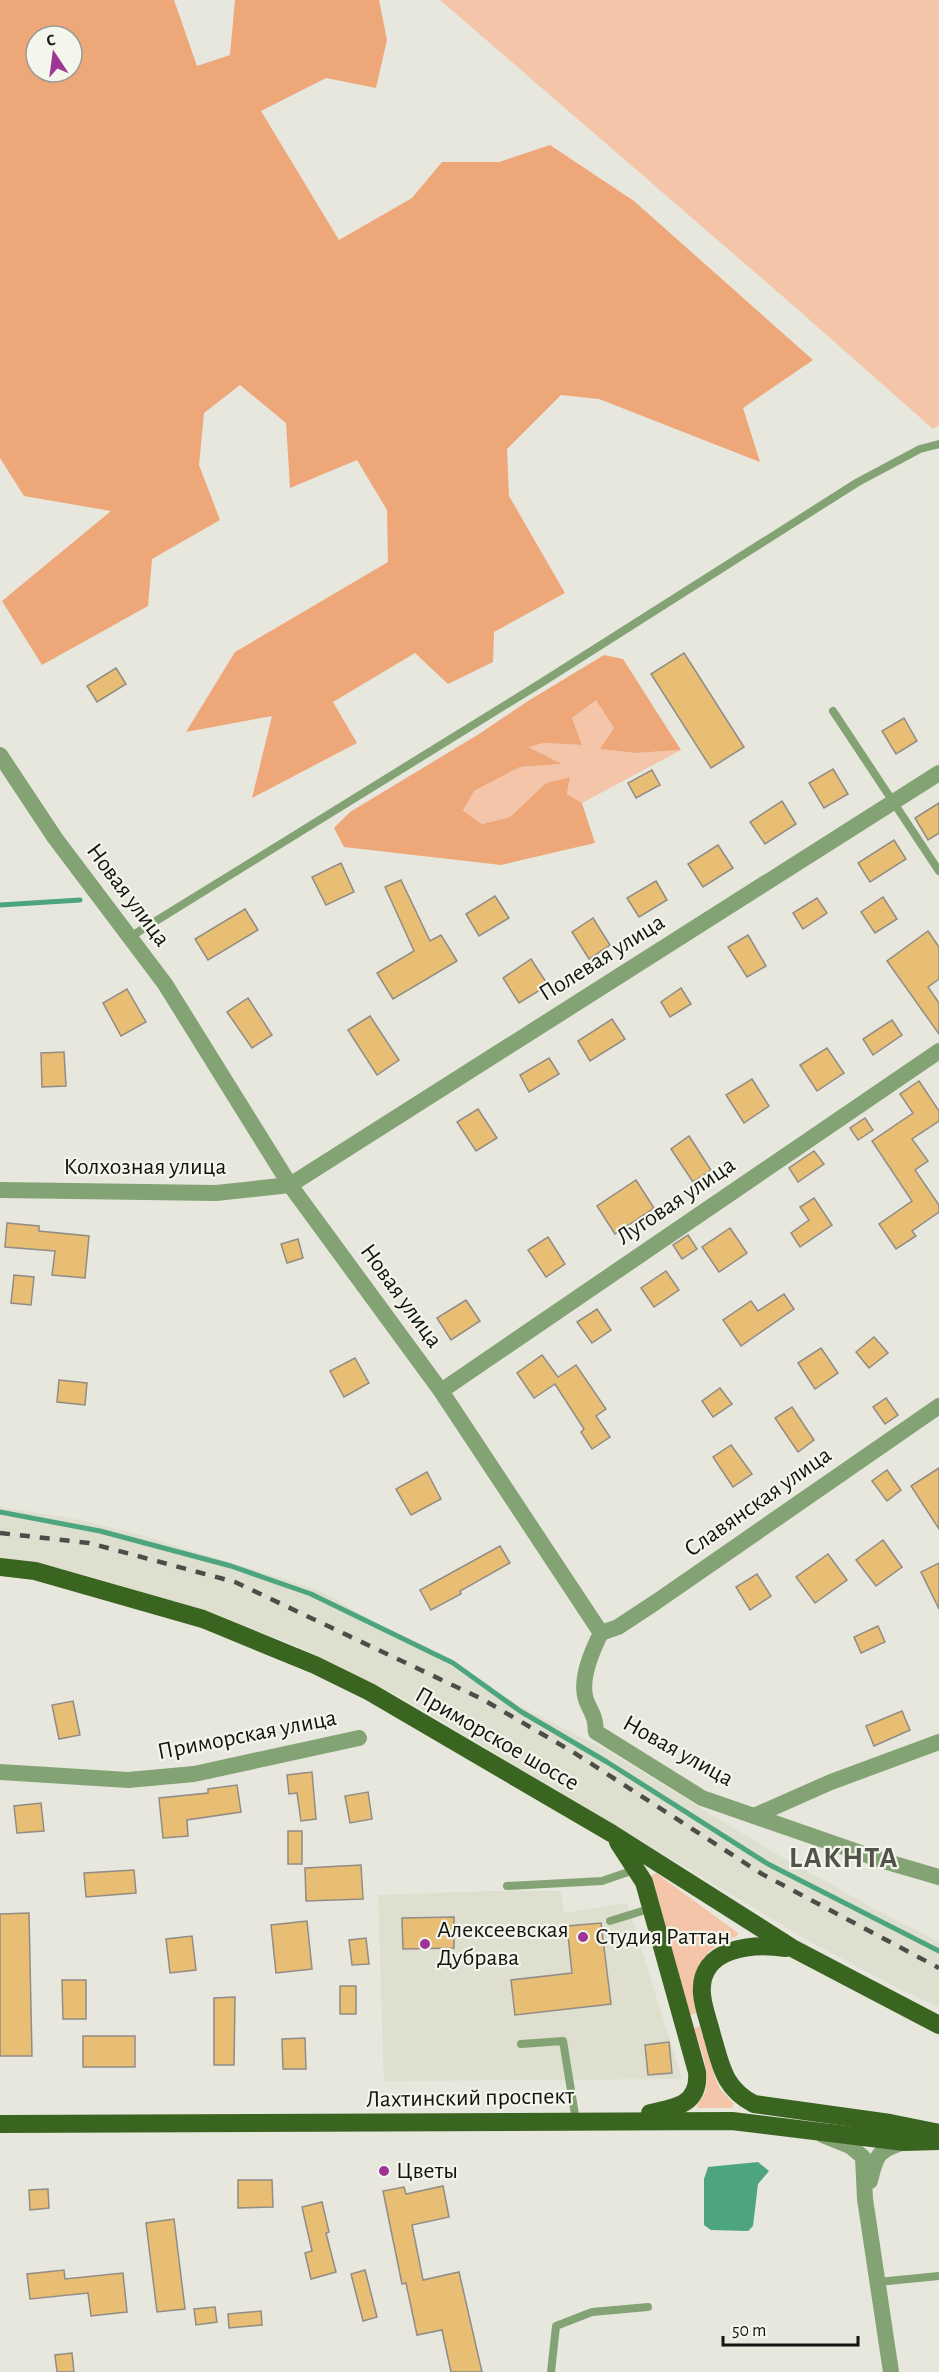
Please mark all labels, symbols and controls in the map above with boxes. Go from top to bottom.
north arrow [24,24,84,84]
text: С [45,32,57,49]
street label: Новая улица [82,839,174,951]
street label: Полевая улица [535,910,669,1006]
street label: Луговая улица [612,1153,740,1249]
street label: Колхозная улица [63,1155,227,1179]
street label: Новая улица [355,1240,447,1352]
street label: Славянская улица [680,1443,836,1561]
street label: Приморское шоссе [411,1682,583,1796]
street label: Приморская улица [155,1706,339,1764]
street label: Новая улица [619,1711,737,1791]
district label: LAKHTA [789,1843,899,1873]
place label: Алексеевская Дубрава [437,1918,569,1970]
place label: Студия Раттан [595,1925,730,1949]
marker: Студия Раттан [576,1930,590,1944]
marker: Алексеевская Дубрава [418,1937,432,1951]
street label: Лахтинский проспект [366,2084,575,2112]
place label: Цветы [396,2159,458,2183]
marker: Цветы [377,2164,391,2178]
scale bar [723,2309,858,2347]
text: 50 m [732,2322,766,2340]

